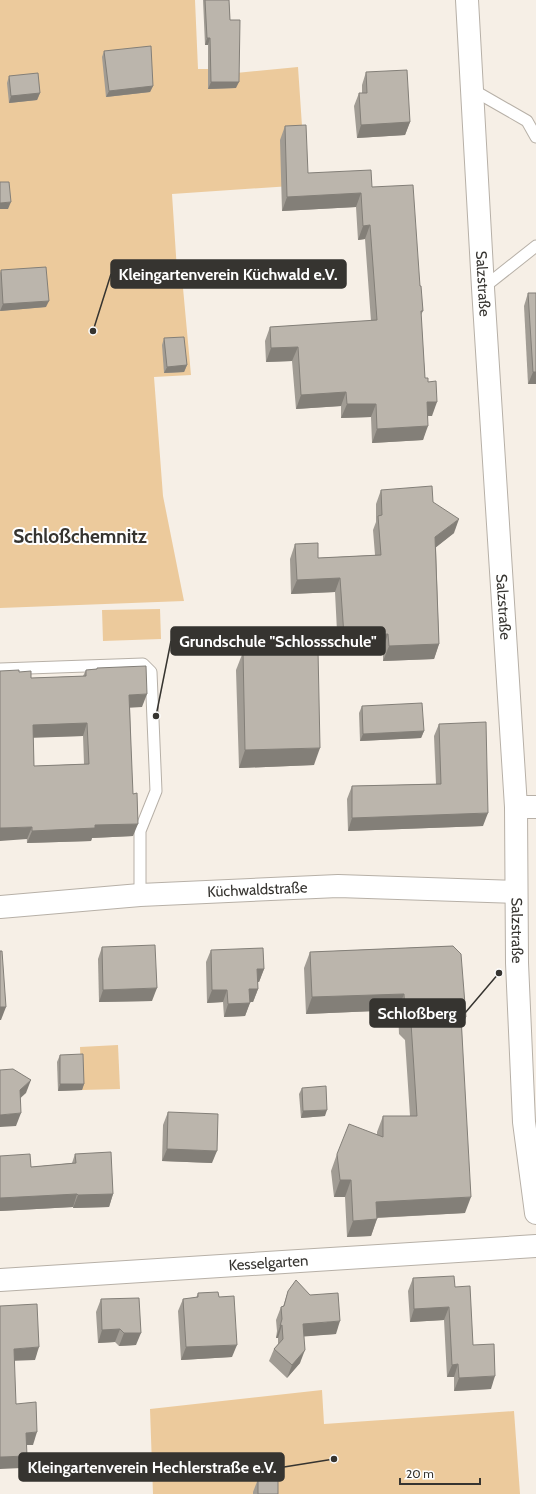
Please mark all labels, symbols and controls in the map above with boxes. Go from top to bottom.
street label: Salzstraße [472,250,494,317]
callout: Kleingartenverein Küchwald e.V. [111,260,346,288]
text: Kleingartenverein Küchwald e.V. [118,265,338,284]
district label: Schloßchemnitz [13,525,147,548]
street label: Salzstraße [492,573,514,641]
callout: Grundschule "Schlossschule" [171,627,385,655]
text: Grundschule "Schlossschule" [179,632,377,651]
street label: Küchwaldstraße [207,878,308,901]
street label: Salzstraße [508,897,526,964]
callout: Schloßberg [370,999,465,1027]
text: Schloßberg [377,1004,457,1023]
street label: Kesselgarten [228,1251,309,1274]
callout: Kleingartenverein Hechlerstraße e.V. [19,1453,284,1481]
text: Kleingartenverein Hechlerstraße e.V. [27,1458,277,1477]
scale bar [400,1460,480,1486]
text: 20 m [406,1466,434,1481]

